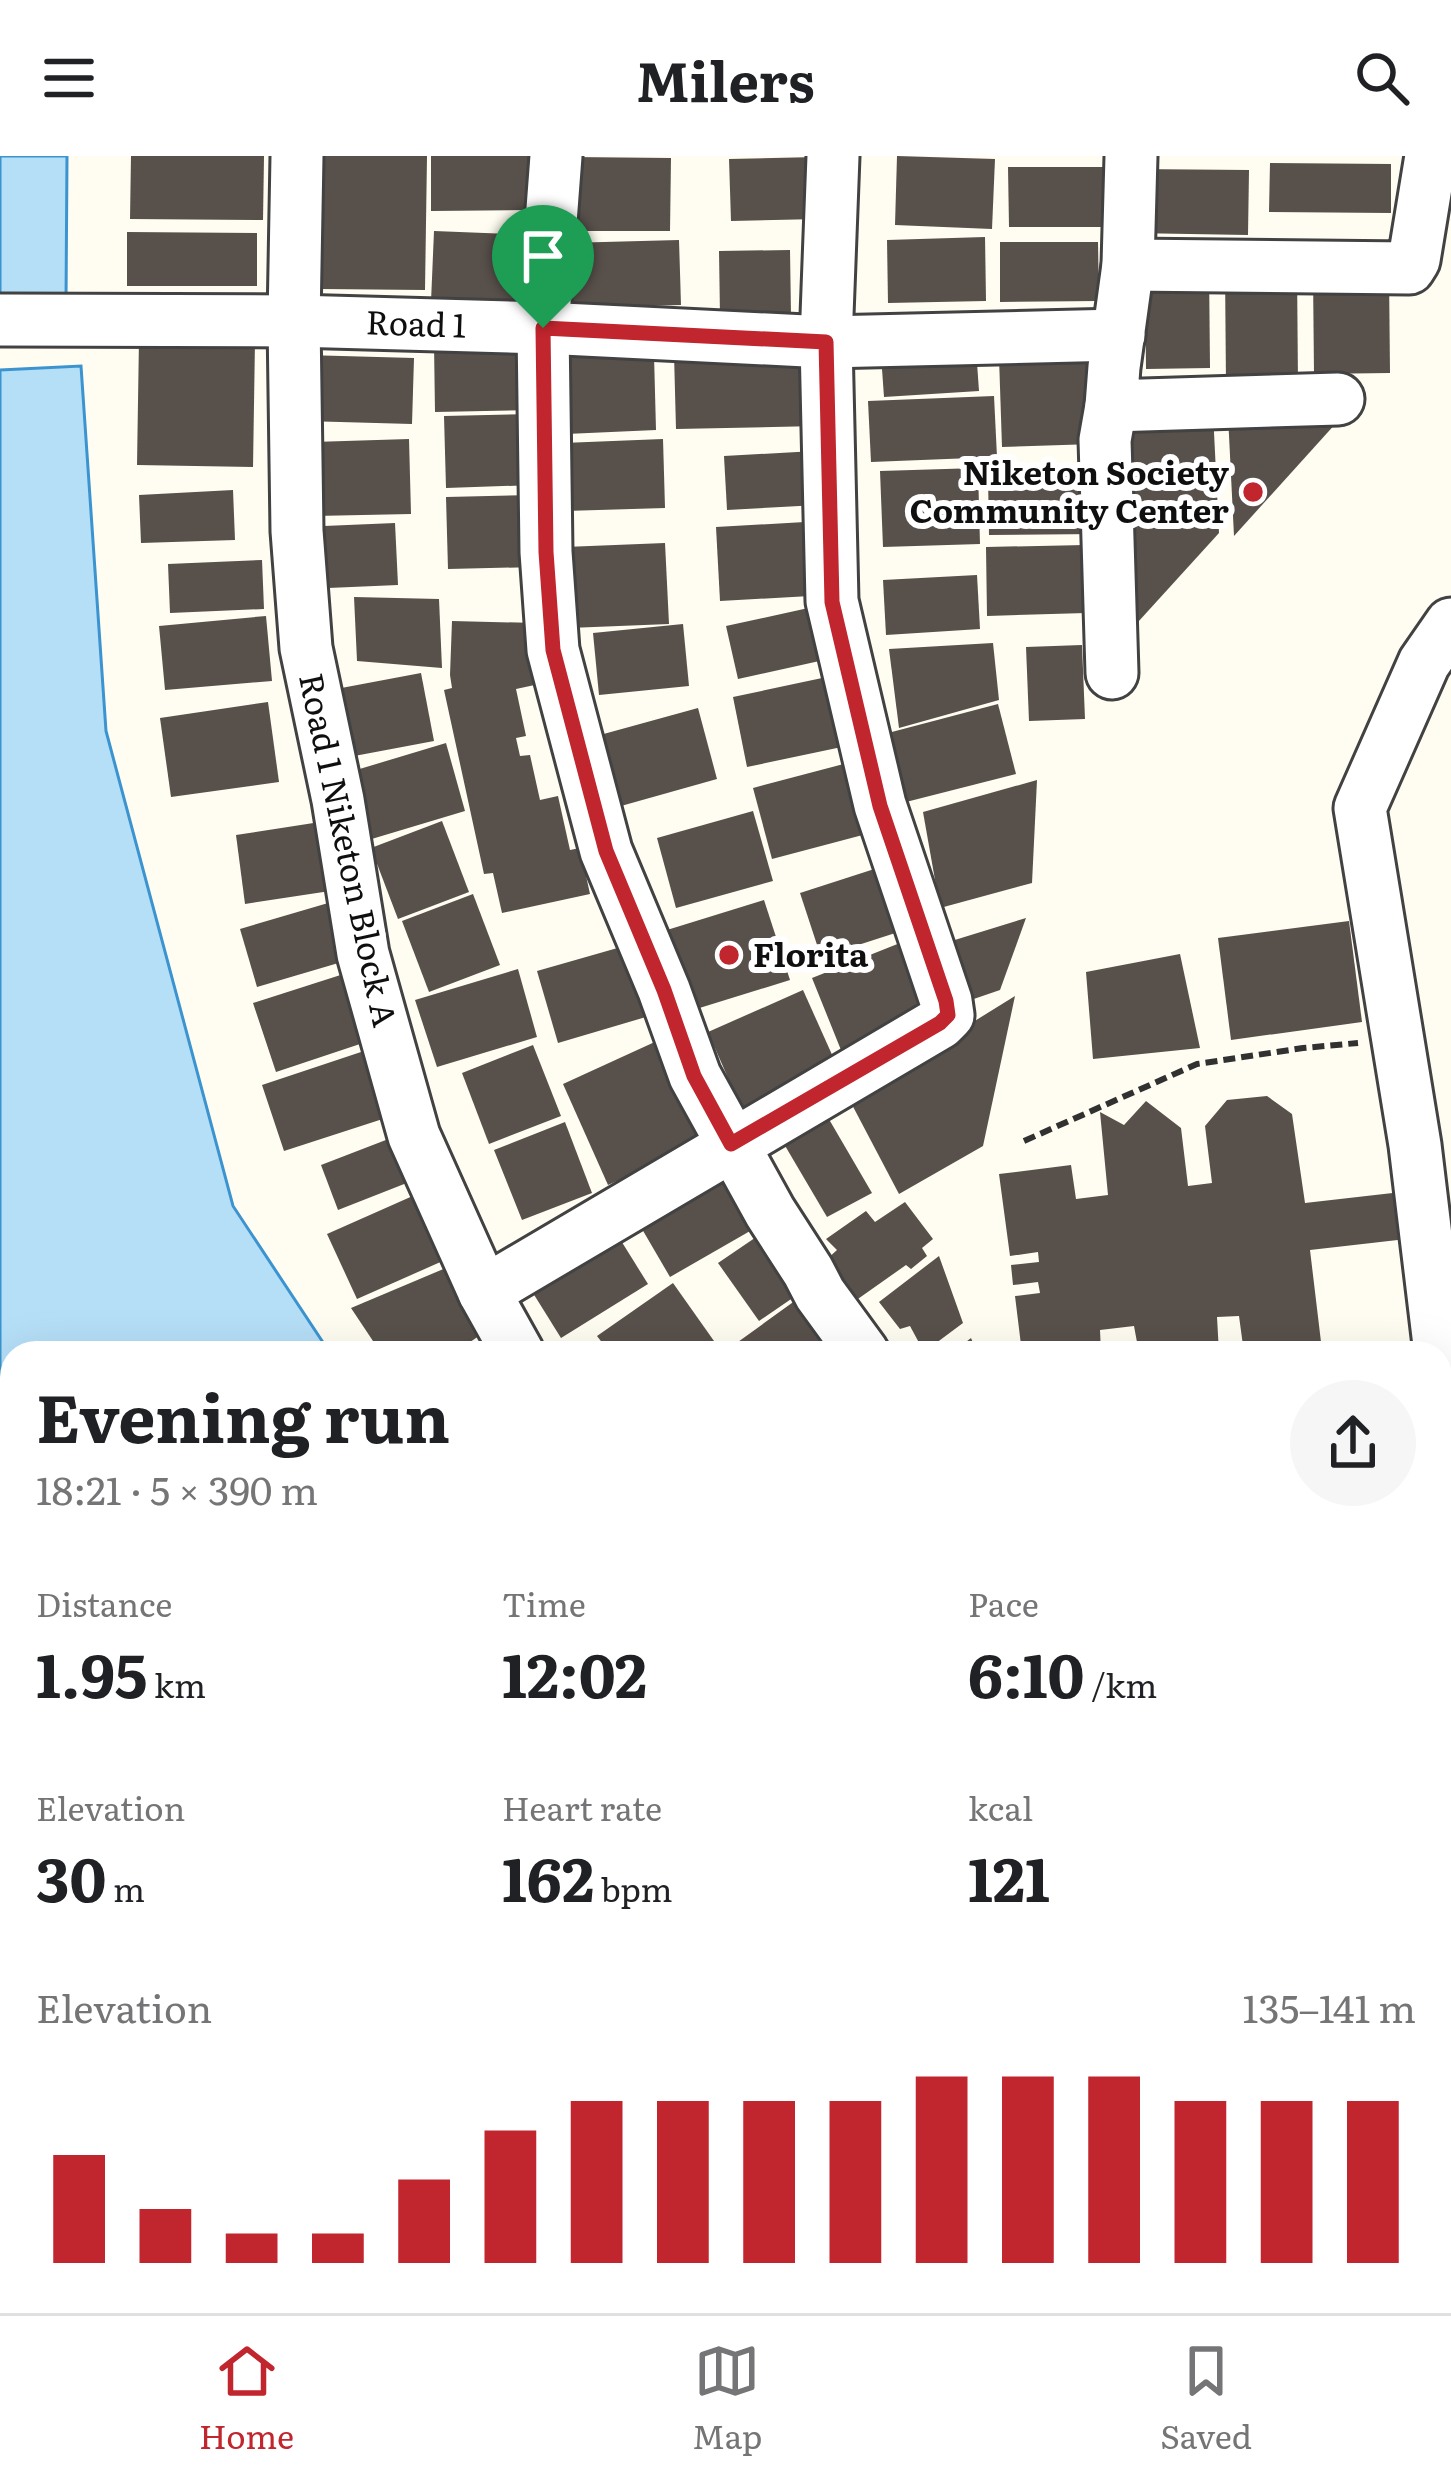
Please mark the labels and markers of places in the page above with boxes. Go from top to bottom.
pin [492,205,594,328]
place label: Niketon Society Community Center [909,446,1230,533]
marker: Niketon Society Community Center [1240,479,1266,505]
place label: Florita [753,928,869,977]
marker: Florita [716,942,742,968]

